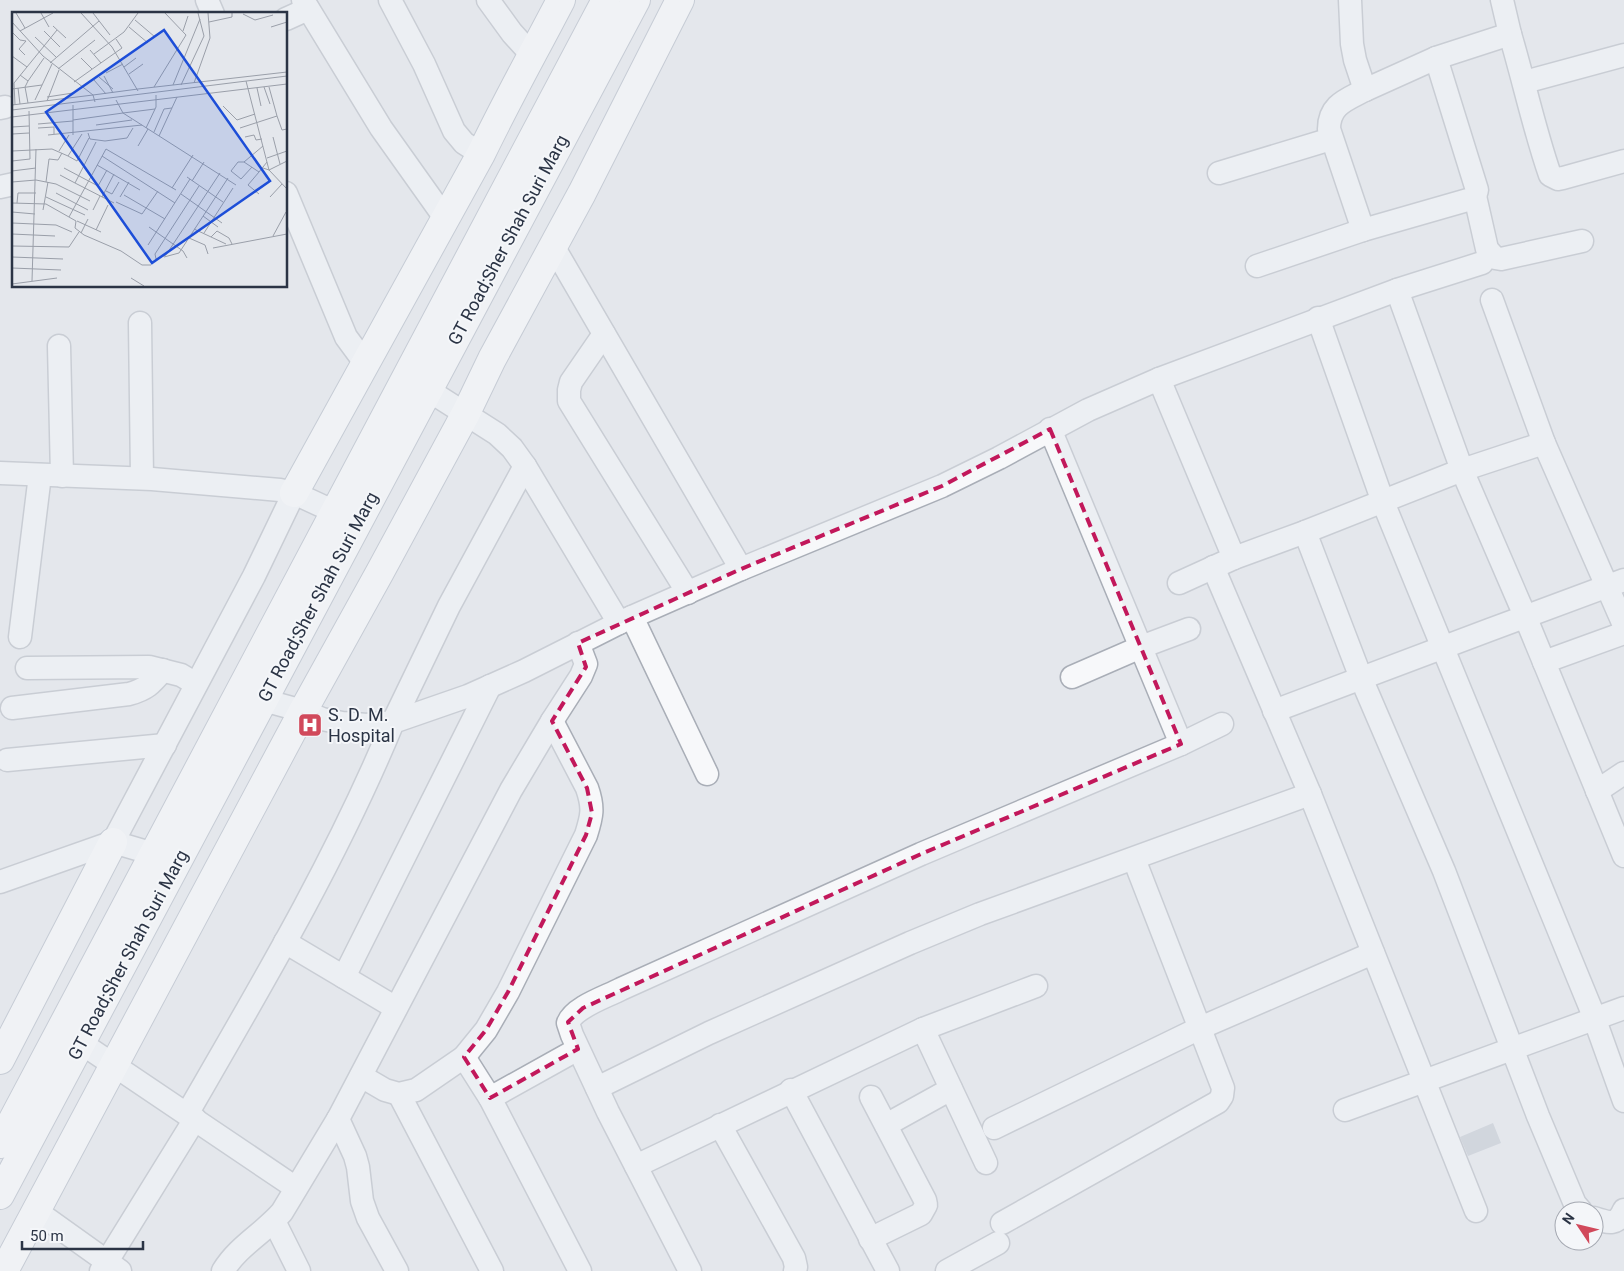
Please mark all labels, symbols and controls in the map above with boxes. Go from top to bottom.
inset map [12,12,288,288]
street label: GT Road;Sher Shah Suri Marg [443,131,572,348]
street label: GT Road;Sher Shah Suri Marg [253,488,382,705]
place label: S. D. M. Hospital [328,704,395,746]
hospital icon: S. D. M. Hospital [297,712,323,738]
street label: GT Road;Sher Shah Suri Marg [63,846,192,1063]
north arrow [1554,1201,1604,1251]
text: N [1559,1210,1578,1227]
scale bar [22,1218,144,1250]
text: 50 m [30,1227,64,1245]

